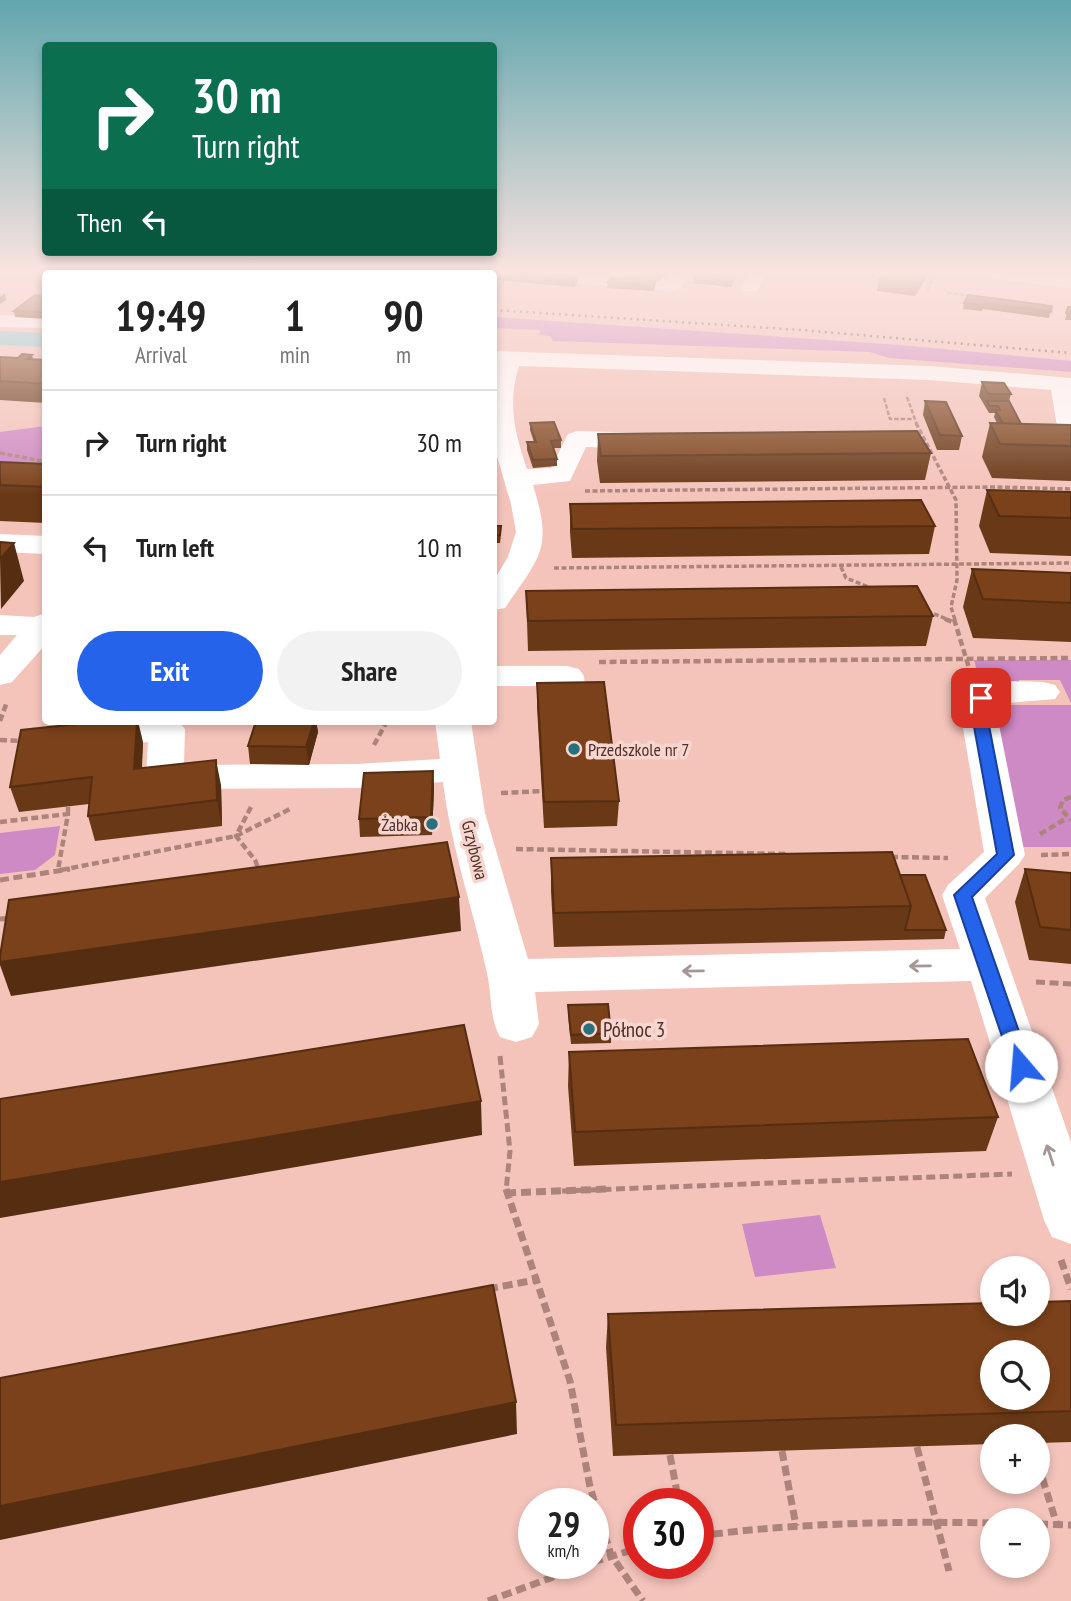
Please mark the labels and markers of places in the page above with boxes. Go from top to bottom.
pin [951,668,1011,728]
place label: Przedszkole nr 7 [588,738,689,761]
marker: Przedszkole nr 7 [566,741,582,757]
place label: Żabka [381,813,418,836]
marker: Żabka [424,816,440,832]
place label: Północ 3 [603,1016,665,1043]
marker: Północ 3 [581,1021,597,1037]

